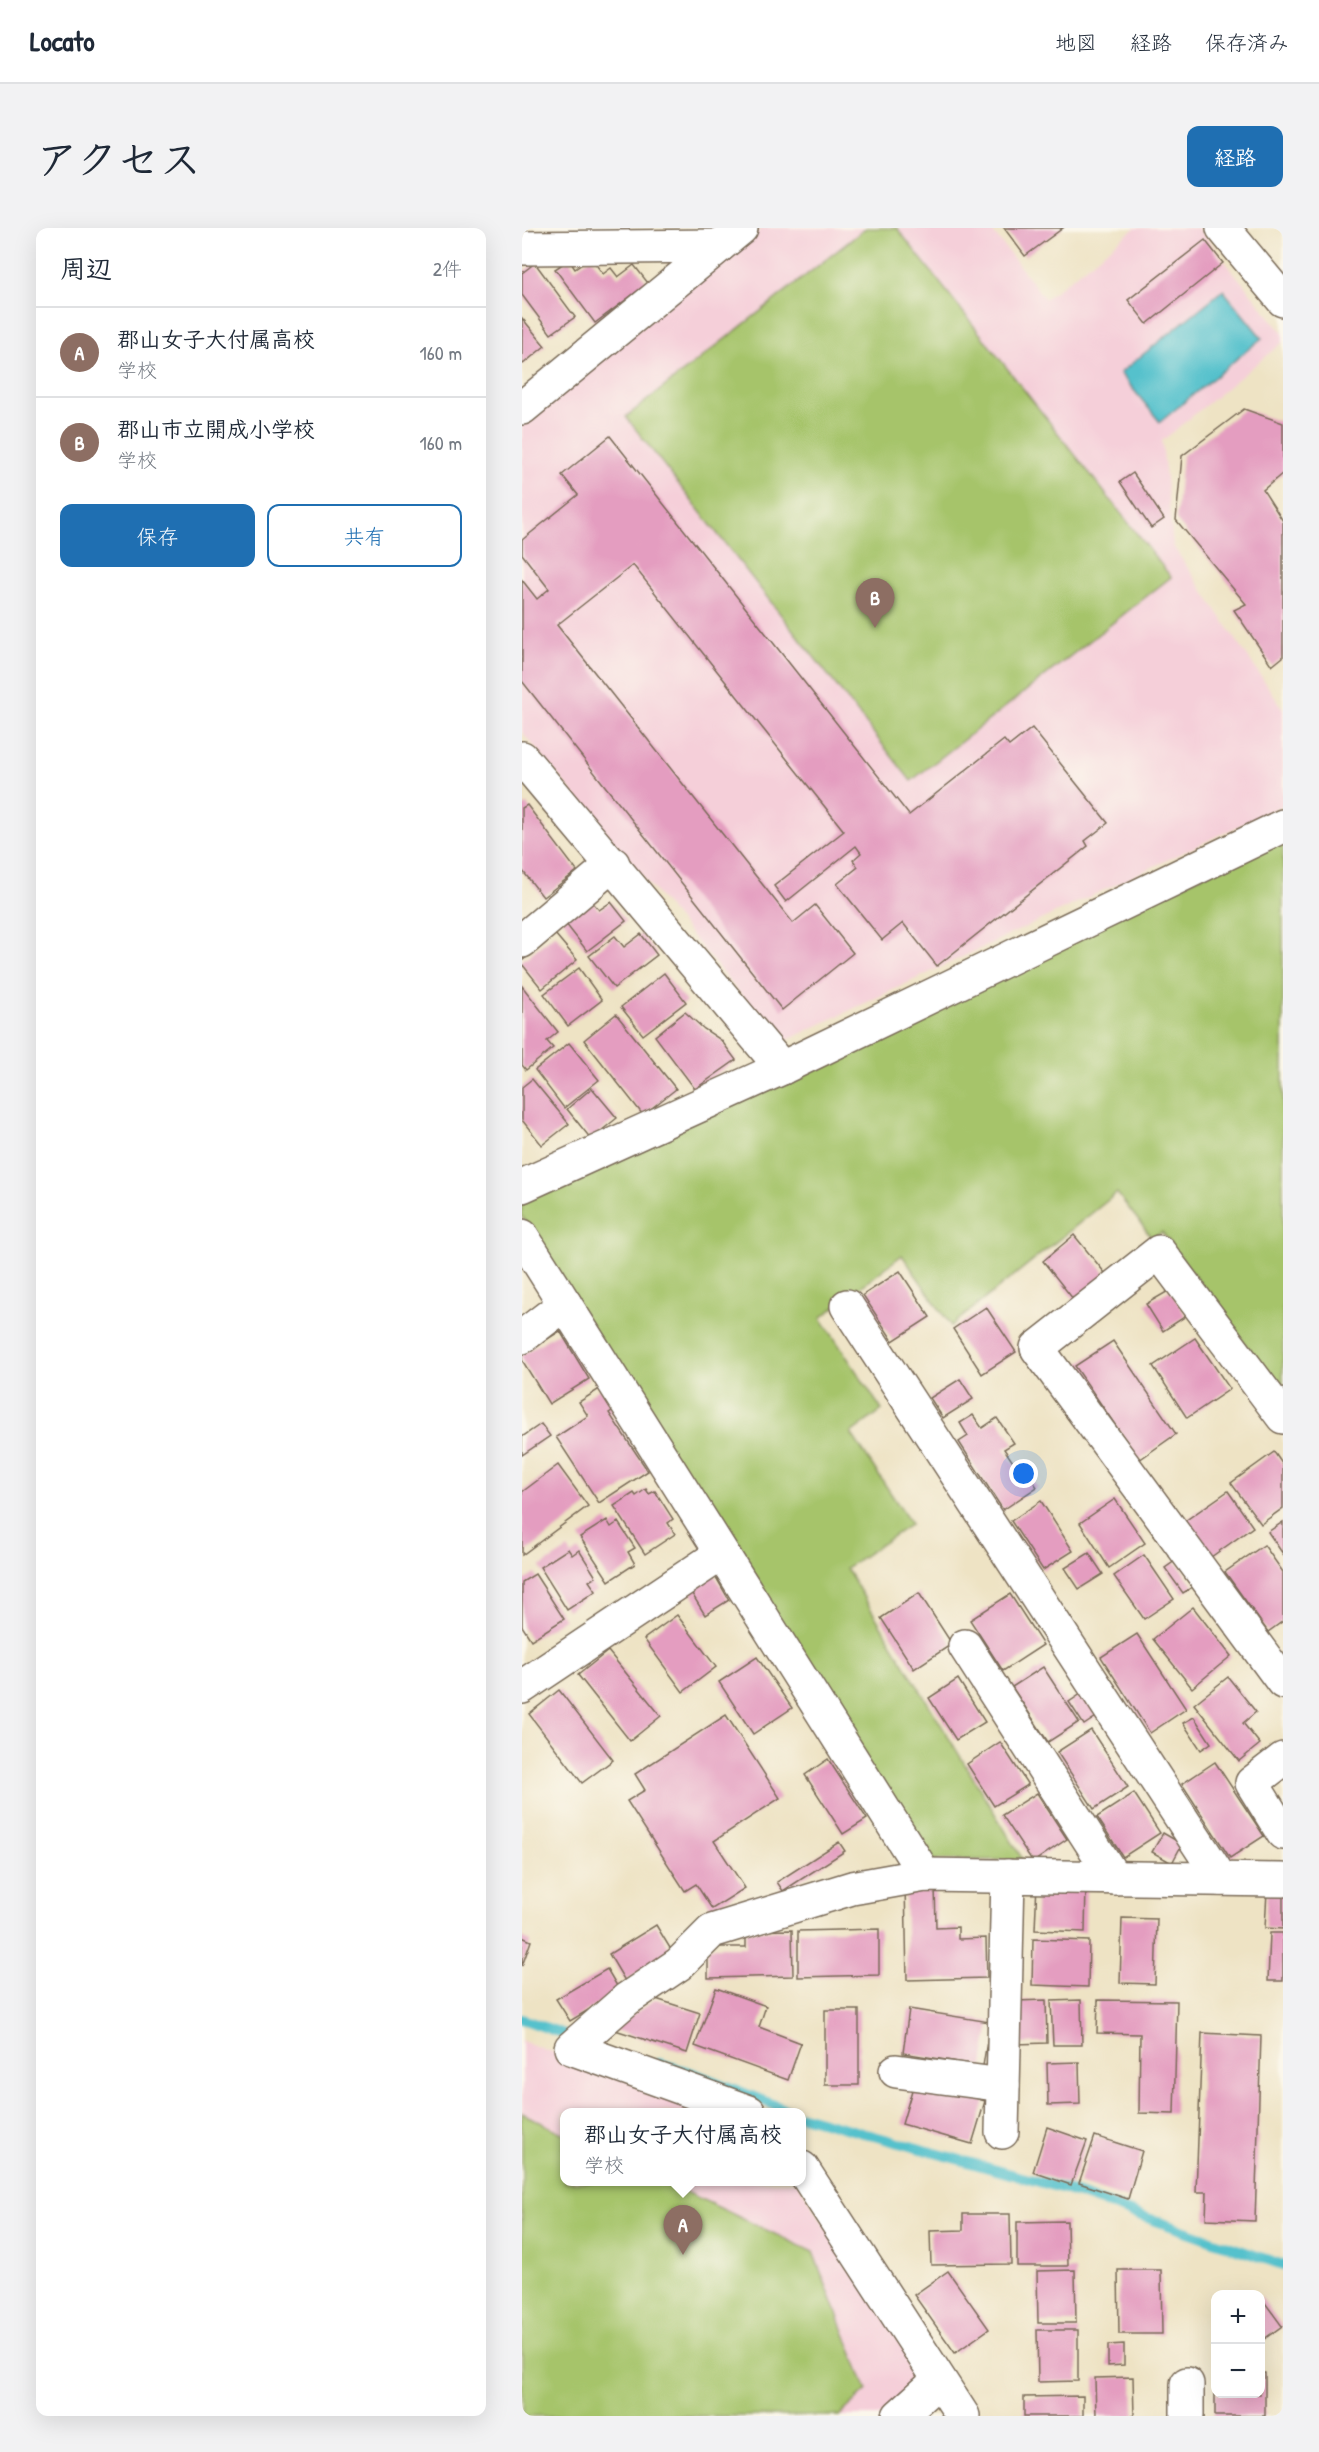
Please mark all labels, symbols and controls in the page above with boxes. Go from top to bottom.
text: Locato [30,22,94,60]
text: 地図 [1055,28,1097,57]
text: 経路 [1130,28,1172,57]
text: 保存済み [1205,28,1289,57]
button: 経路 [1187,126,1283,187]
text: アクセス [36,130,201,187]
text: 周辺 [60,251,112,286]
text: 2件 [433,255,462,282]
text: 郡山女子大付属高校 [117,324,315,354]
text: A [75,339,84,366]
text: 160 m [420,339,462,366]
text: 学校 [117,356,157,383]
text: 郡山市立開成小学校 [117,414,315,444]
text: B [74,429,85,456]
text: 160 m [420,429,462,456]
text: 学校 [117,446,157,473]
button: 保存 [60,504,255,567]
button: 共有 [267,504,462,567]
pin: B [856,578,894,628]
your location [1009,1459,1038,1488]
popup [560,2108,806,2186]
text: 郡山女子大付属高校 [584,2119,782,2149]
text: 学校 [584,2151,624,2178]
pin: A [664,2206,702,2255]
map controls [1211,2290,1265,2398]
button: + [1211,2290,1265,2344]
button: − [1211,2344,1265,2398]

